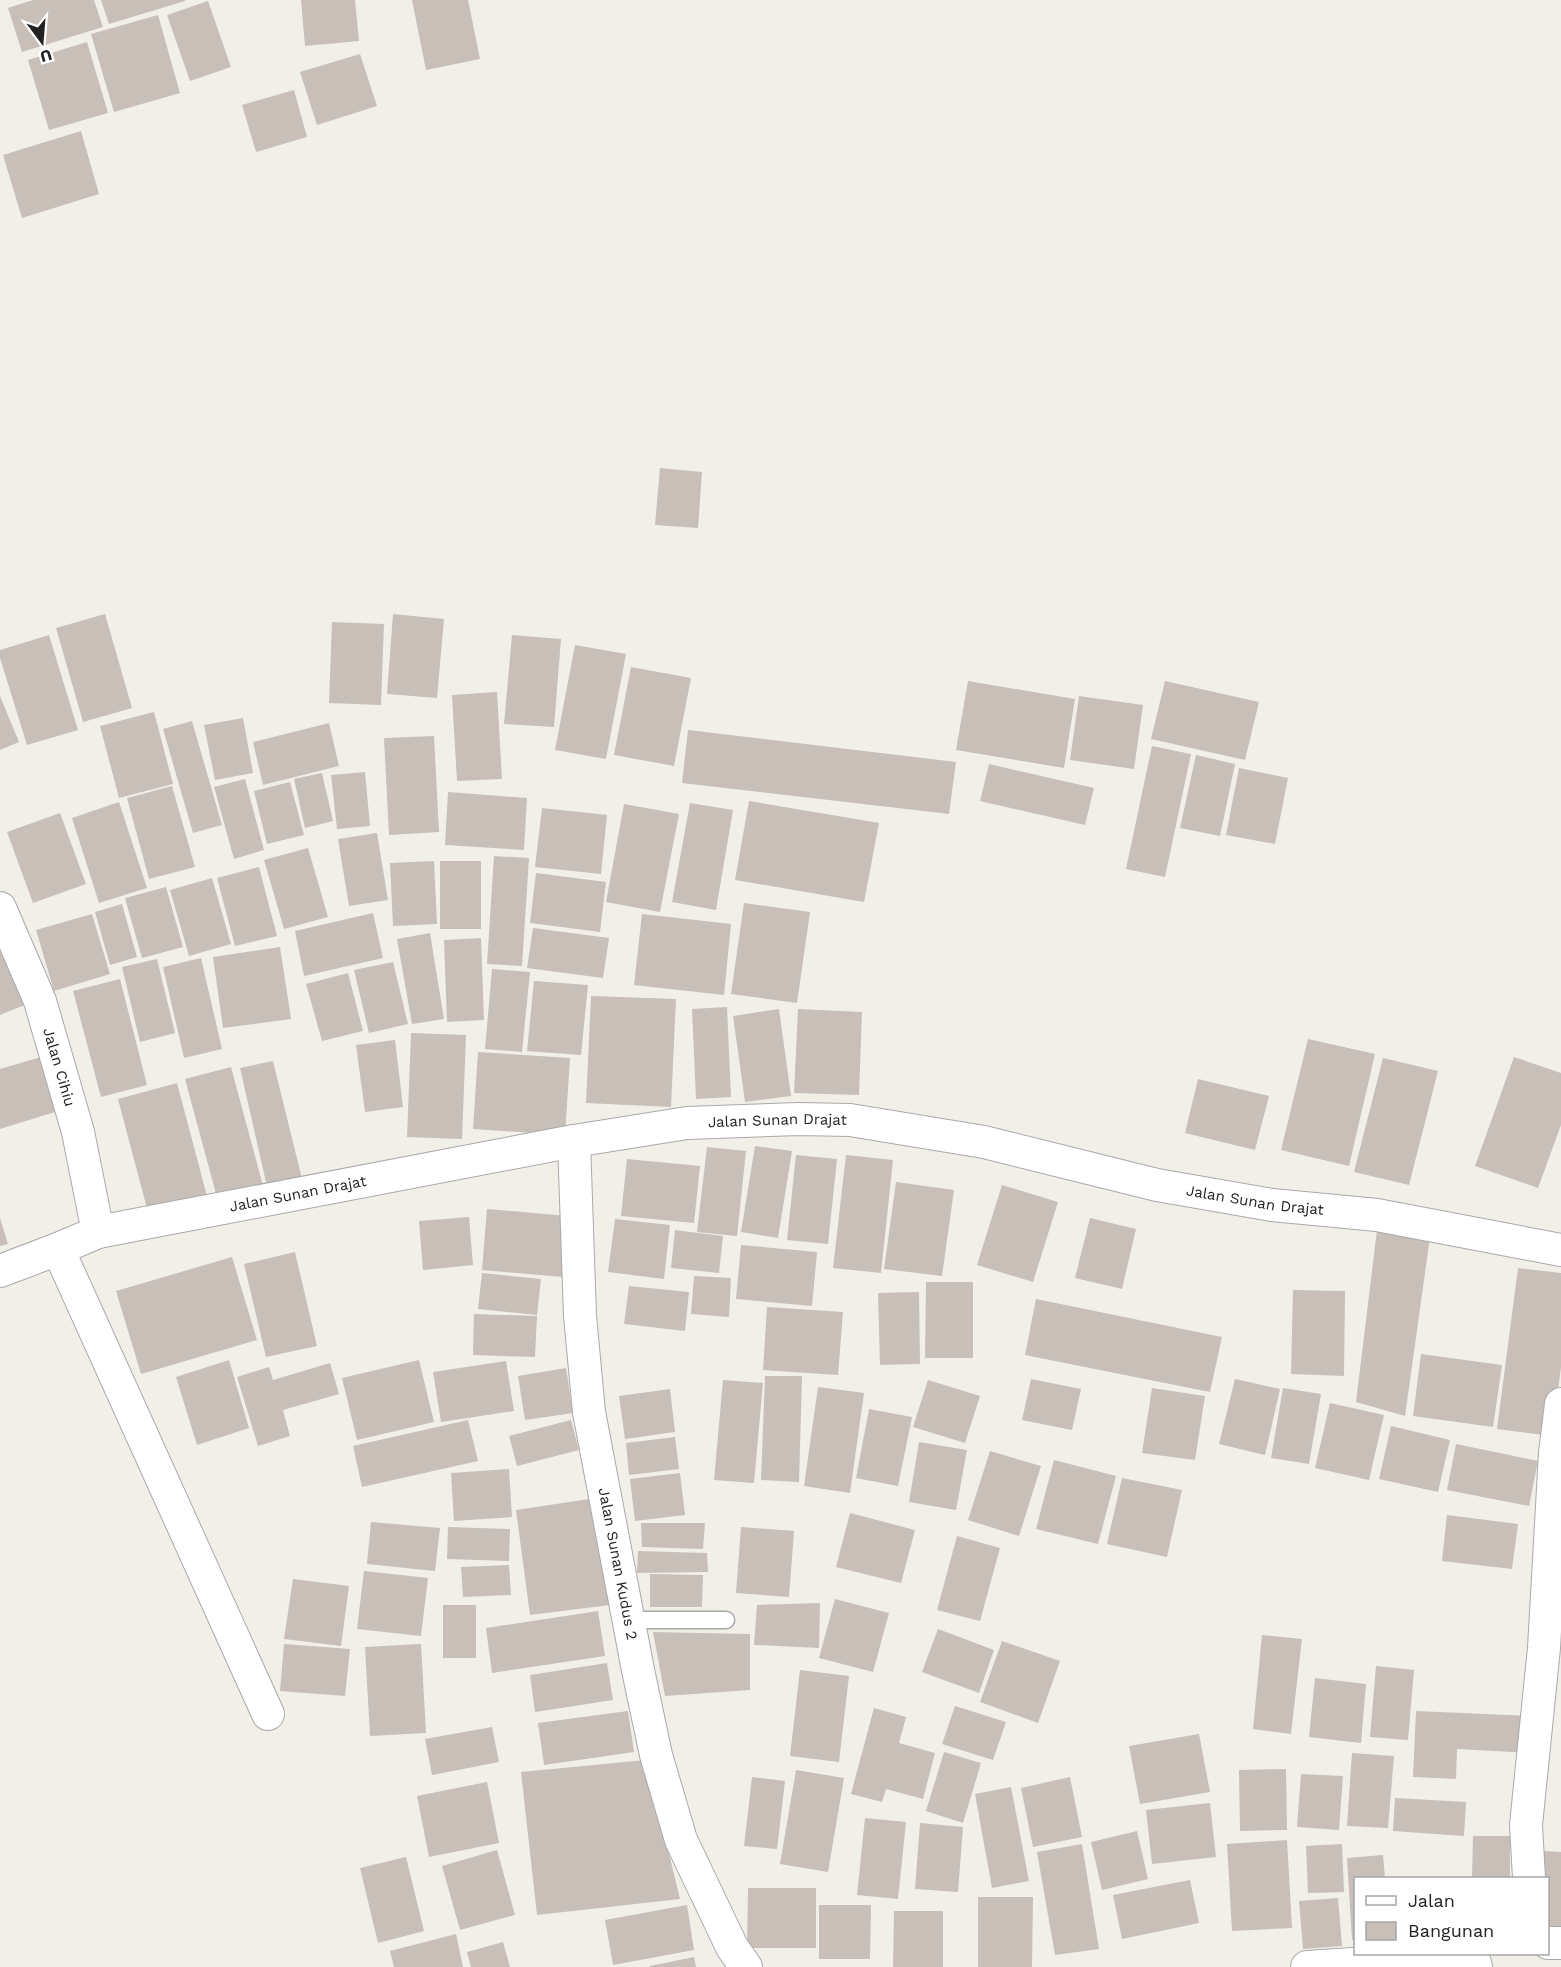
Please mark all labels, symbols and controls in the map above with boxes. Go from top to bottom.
north arrow [12,12,72,72]
text: U [38,45,54,67]
street label: Jalan Cihiu [39,1026,79,1108]
street label: Jalan Sunan Drajat [708,1110,848,1131]
street label: Jalan Sunan Drajat [228,1172,369,1216]
street label: Jalan Sunan Drajat [1185,1181,1325,1219]
street label: Jalan Sunan Kudus 2 [595,1486,641,1641]
legend [1354,1877,1549,1955]
text: Jalan [1408,1890,1455,1911]
text: Bangunan [1408,1920,1494,1941]

